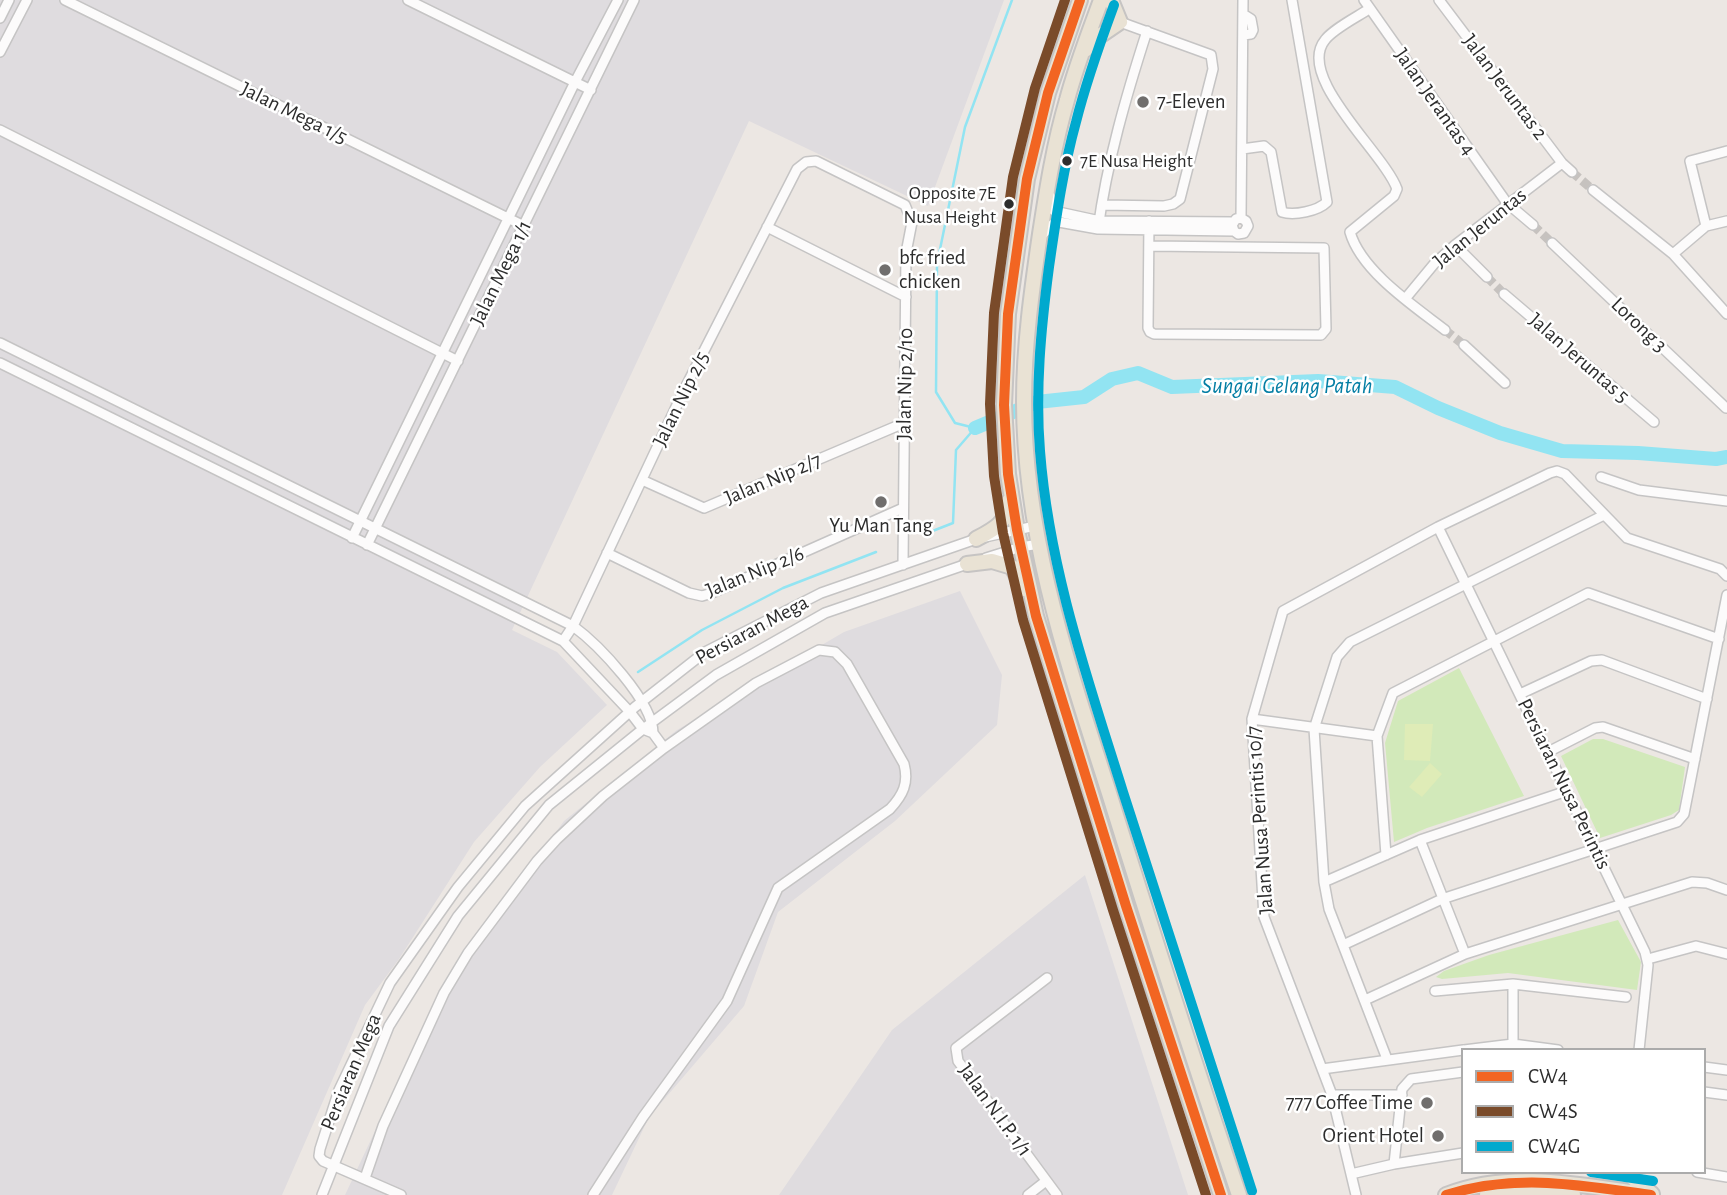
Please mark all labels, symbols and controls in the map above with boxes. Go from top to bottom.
street label: Jalan Jeruntas 2 [1457,29,1553,145]
street label: Jalan Jerantas 4 [1389,44,1481,160]
street label: Jalan Mega 1/5 [237,76,351,150]
place label: 7-Eleven [1157,89,1226,115]
marker: 7-Eleven [1135,94,1151,110]
place label: 7E Nusa Height [1080,150,1193,172]
marker: 7E Nusa Height [1060,154,1074,168]
place label: Opposite 7E Nusa Height [903,182,996,226]
street label: Jalan Jeruntas [1428,183,1532,273]
marker: Opposite 7E Nusa Height [1002,197,1016,211]
street label: Jalan Mega 1/1 [465,216,537,330]
place label: bfc fried chicken [899,245,966,295]
marker: bfc fried chicken [877,262,893,278]
street label: Lorong 3 [1606,292,1672,358]
street label: Jalan Jeruntas 5 [1524,307,1634,409]
street label: Jalan Nip 2/10 [891,328,919,440]
street label: Jalan Nip 2/5 [647,347,715,451]
water label: Sungai Gelang Patah [1202,372,1372,400]
street label: Jalan Nip 2/7 [721,447,825,511]
marker: Yu Man Tang [873,494,889,510]
place label: Yu Man Tang [829,513,933,539]
street label: Jalan Nip 2/6 [702,541,808,603]
street label: Persiaran Mega [691,590,813,670]
street label: Persiaran Nusa Perintis [1512,694,1616,874]
street label: Jalan Nusa Perintis 10/7 [1241,725,1279,915]
street label: Persiaran Mega [315,1010,387,1134]
legend [1461,1048,1706,1174]
street label: Jalan N.I.P. 1/1 [953,1059,1037,1161]
text: CW4 [1528,1066,1568,1087]
place label: 777 Coffee Time [1286,1090,1413,1116]
marker: 777 Coffee Time [1419,1095,1435,1111]
text: CW4S [1528,1101,1578,1122]
place label: Orient Hotel [1323,1123,1424,1149]
marker: Orient Hotel [1430,1128,1446,1144]
text: CW4G [1528,1136,1580,1157]

